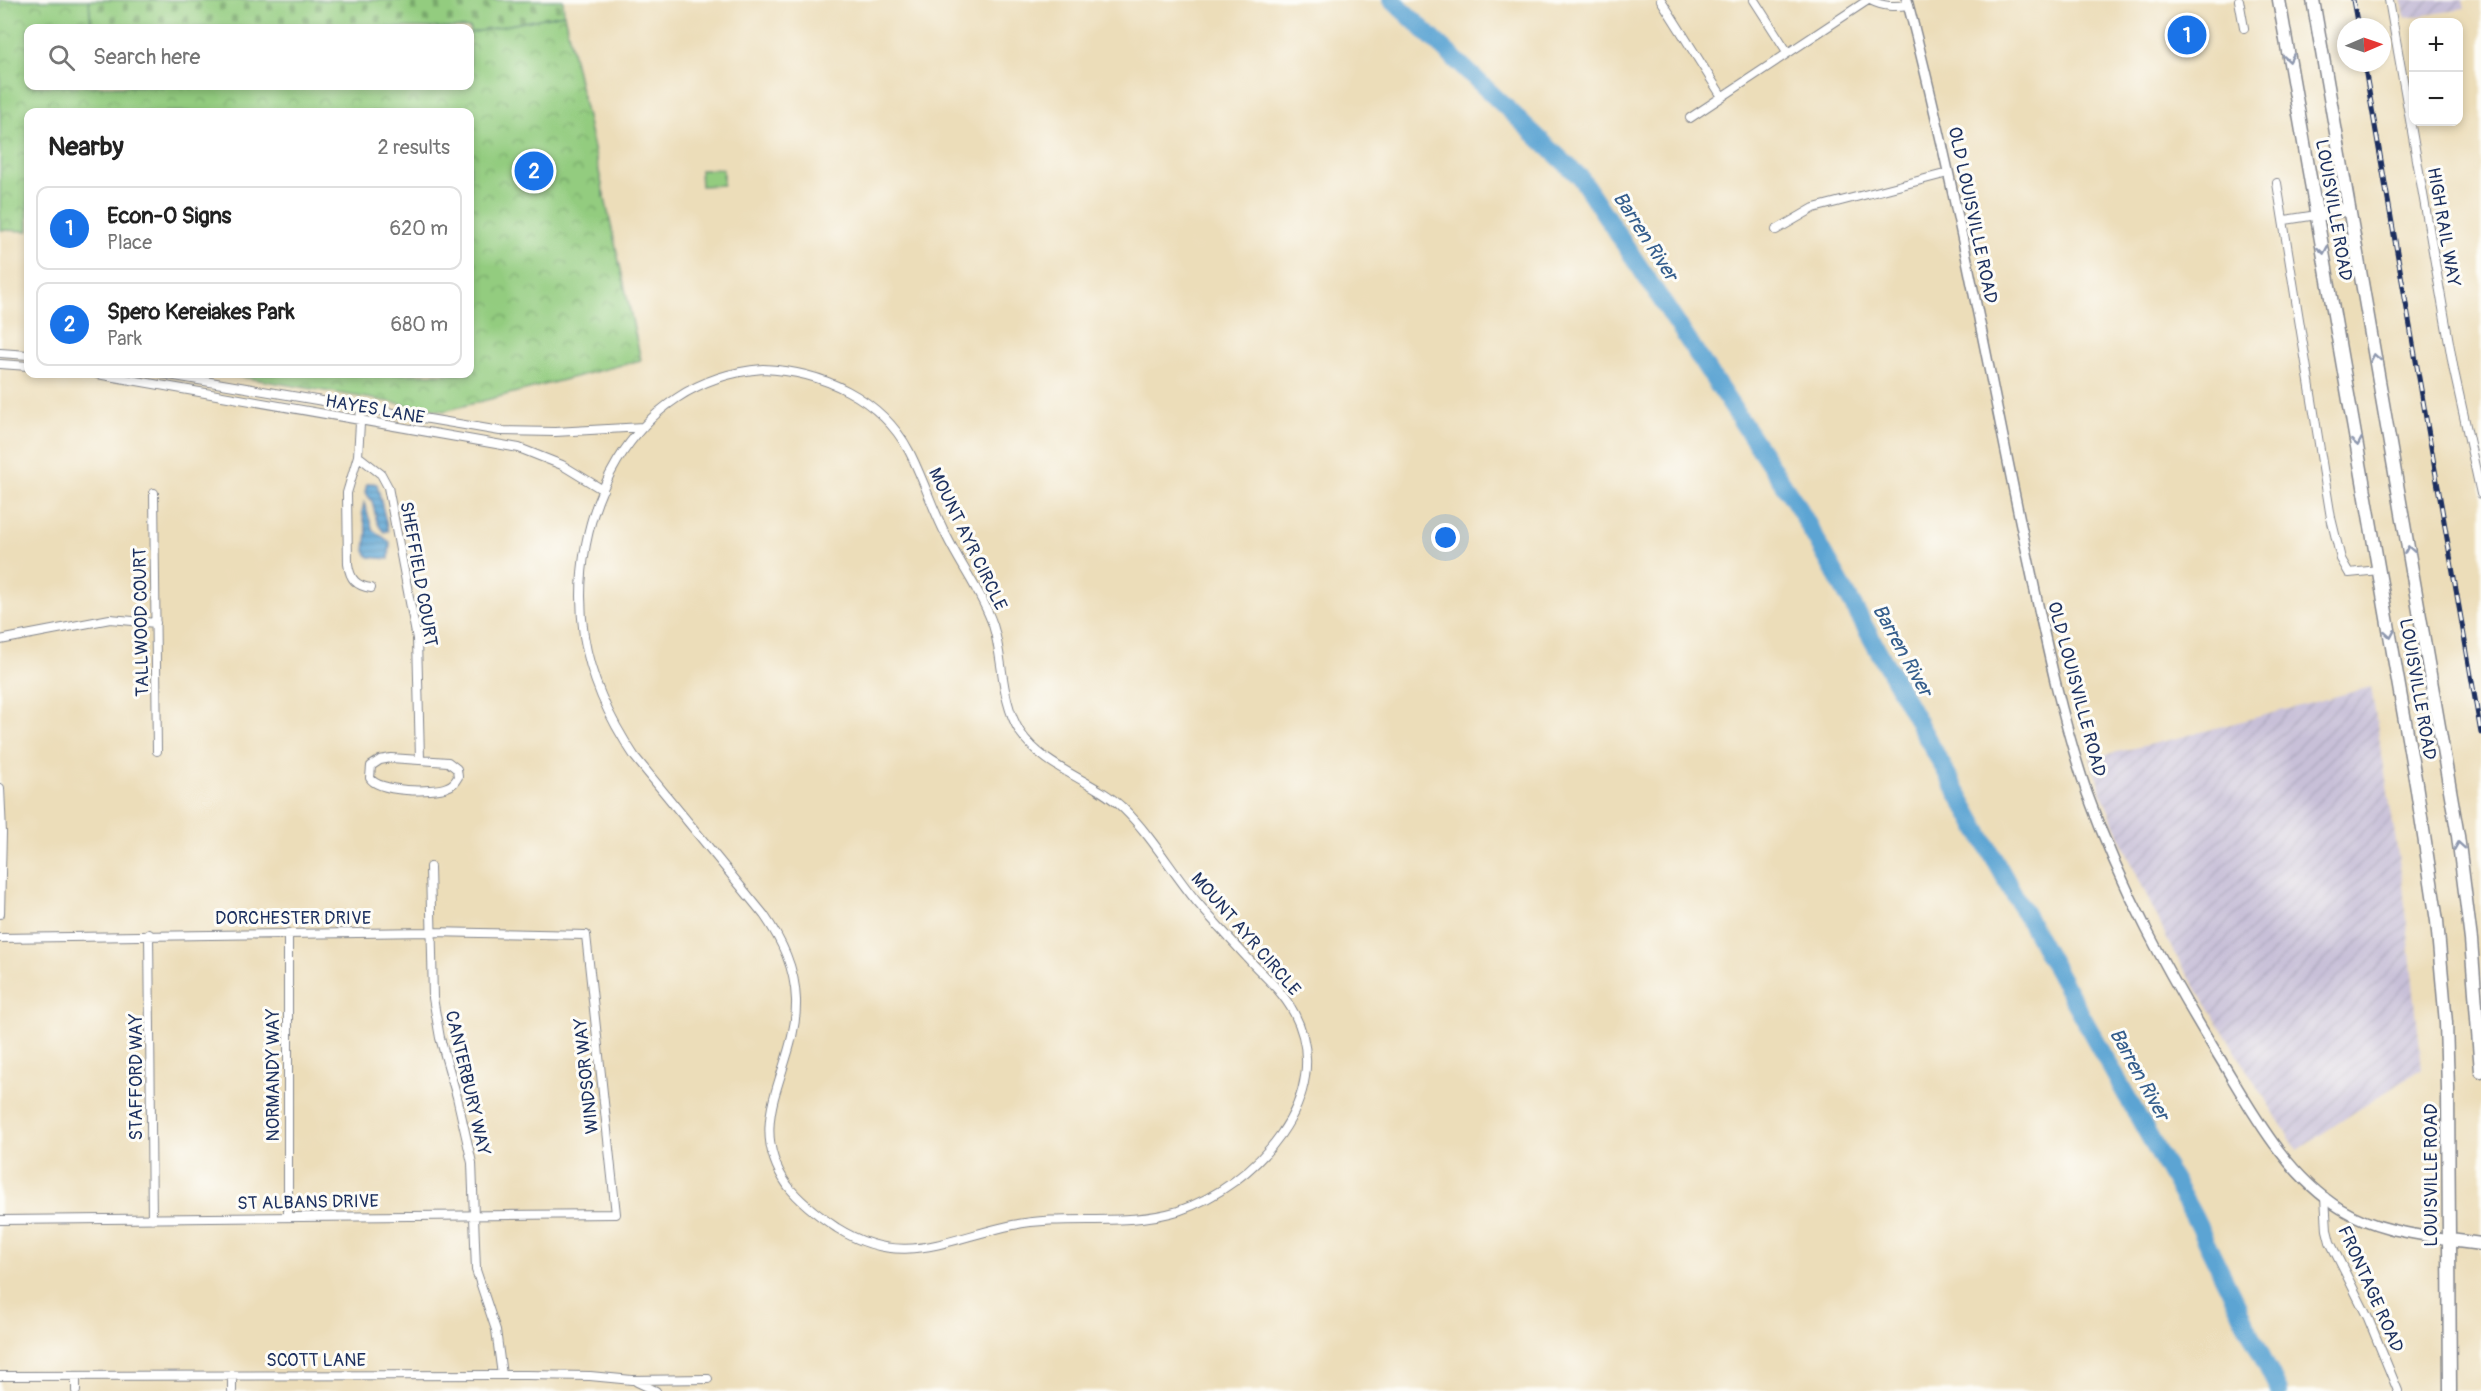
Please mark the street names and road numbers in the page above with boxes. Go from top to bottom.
street label: OLD LOUISVILLE ROAD [1943,125,2002,306]
street label: LOUISVILLE ROAD [2310,138,2357,283]
street label: HIGH RAIL WAY [2422,166,2465,289]
street label: HAYES LANE [323,389,426,430]
street label: MOUNT AYR CIRCLE [923,464,1012,614]
street label: SHEFFIELD COURT [394,500,443,648]
street label: TALLWOOD COURT [129,547,154,697]
street label: OLD LOUISVILLE ROAD [2042,599,2111,779]
street label: LOUISVILLE ROAD [2394,617,2441,762]
street label: MOUNT AYR CIRCLE [1186,868,1305,1001]
street label: DORCHESTER DRIVE [215,907,371,930]
street label: NORMANDY WAY [262,1008,285,1141]
street label: CANTERBURY WAY [440,1008,495,1158]
street label: STAFFORD WAY [125,1013,148,1140]
street label: WINDSOR WAY [569,1016,604,1135]
street label: LOUISVILLE ROAD [2420,1103,2443,1247]
street label: ST ALBANS DRIVE [237,1190,379,1215]
street label: FRONTAGE ROAD [2332,1222,2409,1356]
street label: SCOTT LANE [266,1349,366,1372]

